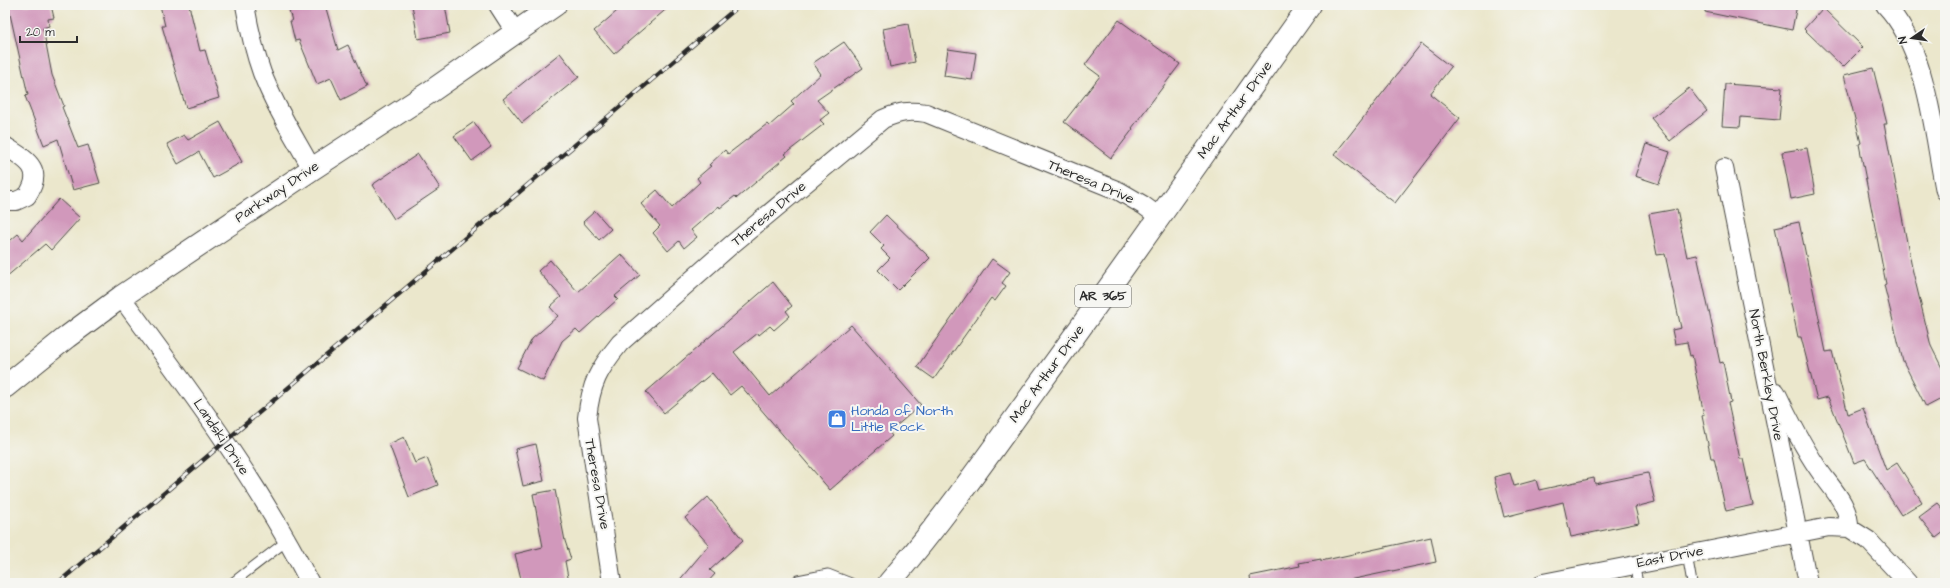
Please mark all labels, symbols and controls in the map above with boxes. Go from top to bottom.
scale bar [20,18,77,44]
north arrow [1892,18,1932,58]
text: 20 m [26,24,55,41]
text: N [1895,35,1911,45]
street label: Mac Arthur Drive [1193,57,1278,163]
street label: Theresa Drive [1045,155,1138,209]
street label: Parkway Drive [231,156,324,228]
street label: Theresa Drive [727,176,811,251]
road number: AR 365 [1075,285,1131,307]
street label: North Berkley Drive [1743,308,1789,443]
street label: Mac Arthur Drive [1005,321,1090,427]
street label: Landski Drive [188,395,254,479]
place label: Honda of North Little Rock [851,401,953,437]
shop icon: Honda of North Little Rock [826,408,848,430]
street label: Theresa Drive [579,437,615,531]
street label: East Drive [1635,541,1705,573]

